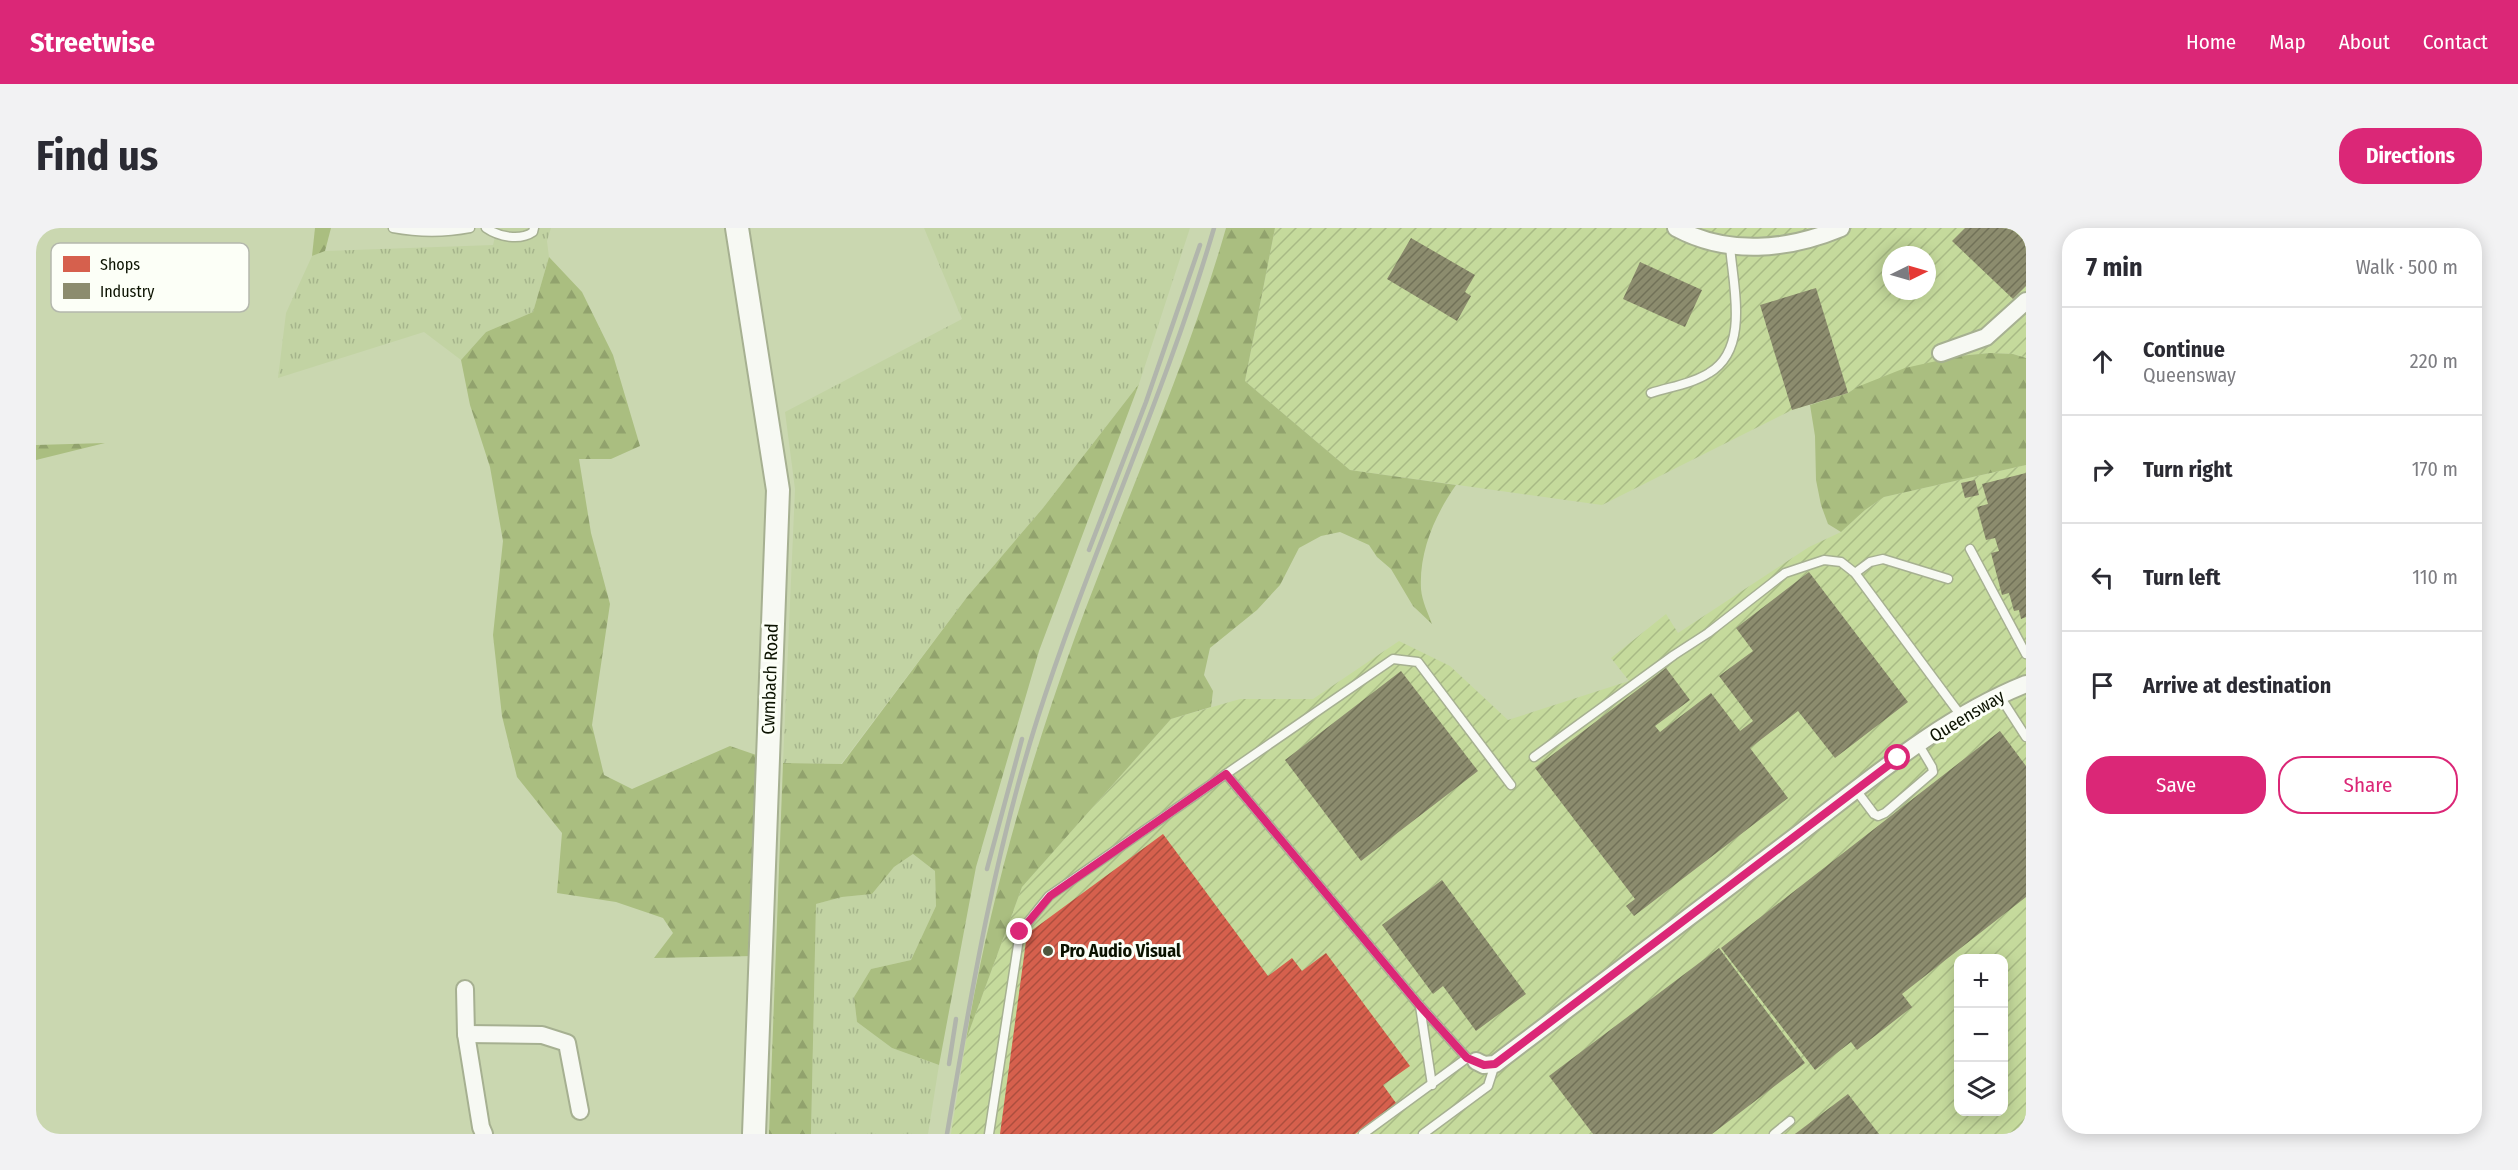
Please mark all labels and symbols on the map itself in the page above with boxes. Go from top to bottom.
legend [51,243,249,312]
north arrow [1882,246,1936,300]
text: Shops [100,255,140,274]
text: Industry [100,282,155,301]
street label: Cwmbach Road [757,623,783,735]
street label: Queensway [1925,685,2009,747]
route start [1884,744,1910,770]
route end [1006,918,1032,944]
place label: Pro Audio Visual [1060,940,1181,962]
marker: Pro Audio Visual [1041,944,1055,958]

